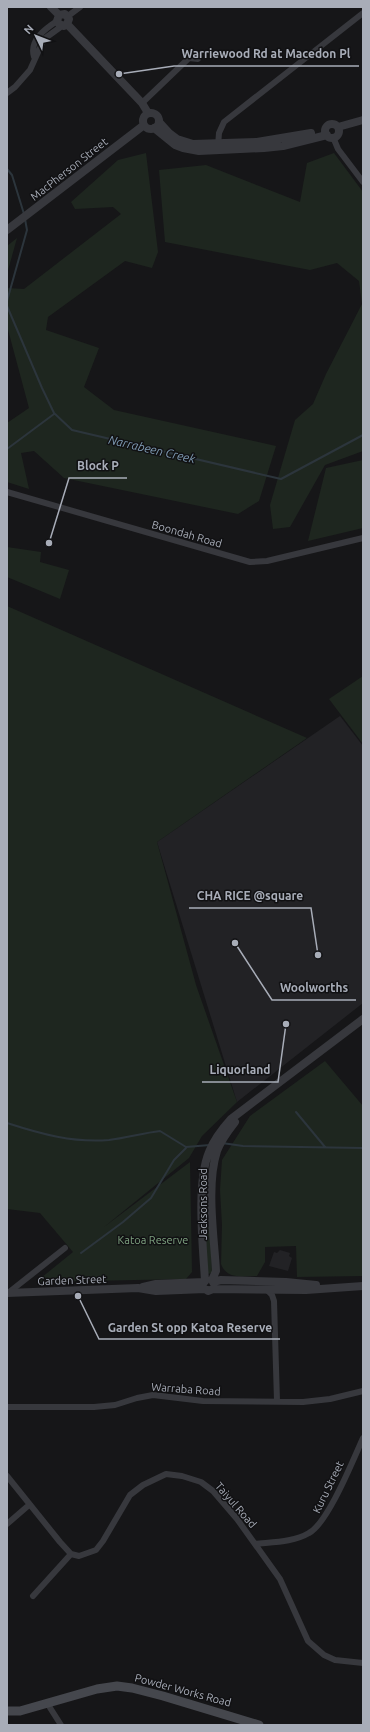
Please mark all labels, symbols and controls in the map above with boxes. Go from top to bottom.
north arrow [16,16,56,56]
text: N [21,22,36,36]
callout: Warriewood Rd at Macedon Pl [174,42,359,66]
text: Warriewood Rd at Macedon Pl [182,47,351,60]
street label: MacPherson Street [28,135,110,203]
water label: Narrabeen Creek [107,433,198,466]
callout: Block P [69,454,127,478]
text: Block P [77,459,119,472]
street label: Boondah Road [151,518,223,550]
callout: CHA RICE @square [189,884,311,908]
text: CHA RICE @square [197,889,303,902]
callout: Woolworths [272,976,356,1000]
text: Woolworths [280,981,348,994]
callout: Liquorland [202,1058,278,1082]
text: Liquorland [210,1063,270,1076]
street label: Jacksons Road [197,1168,209,1240]
park label: Katoa Reserve [118,1234,188,1246]
street label: Garden Street [37,1273,107,1287]
callout: Garden St opp Katoa Reserve [99,1315,280,1339]
text: Garden St opp Katoa Reserve [108,1321,272,1334]
street label: Warraba Road [151,1381,221,1397]
street label: Kuru Street [310,1458,346,1515]
street label: Taiyul Road [213,1480,259,1530]
street label: Powder Works Road [133,1671,233,1709]

